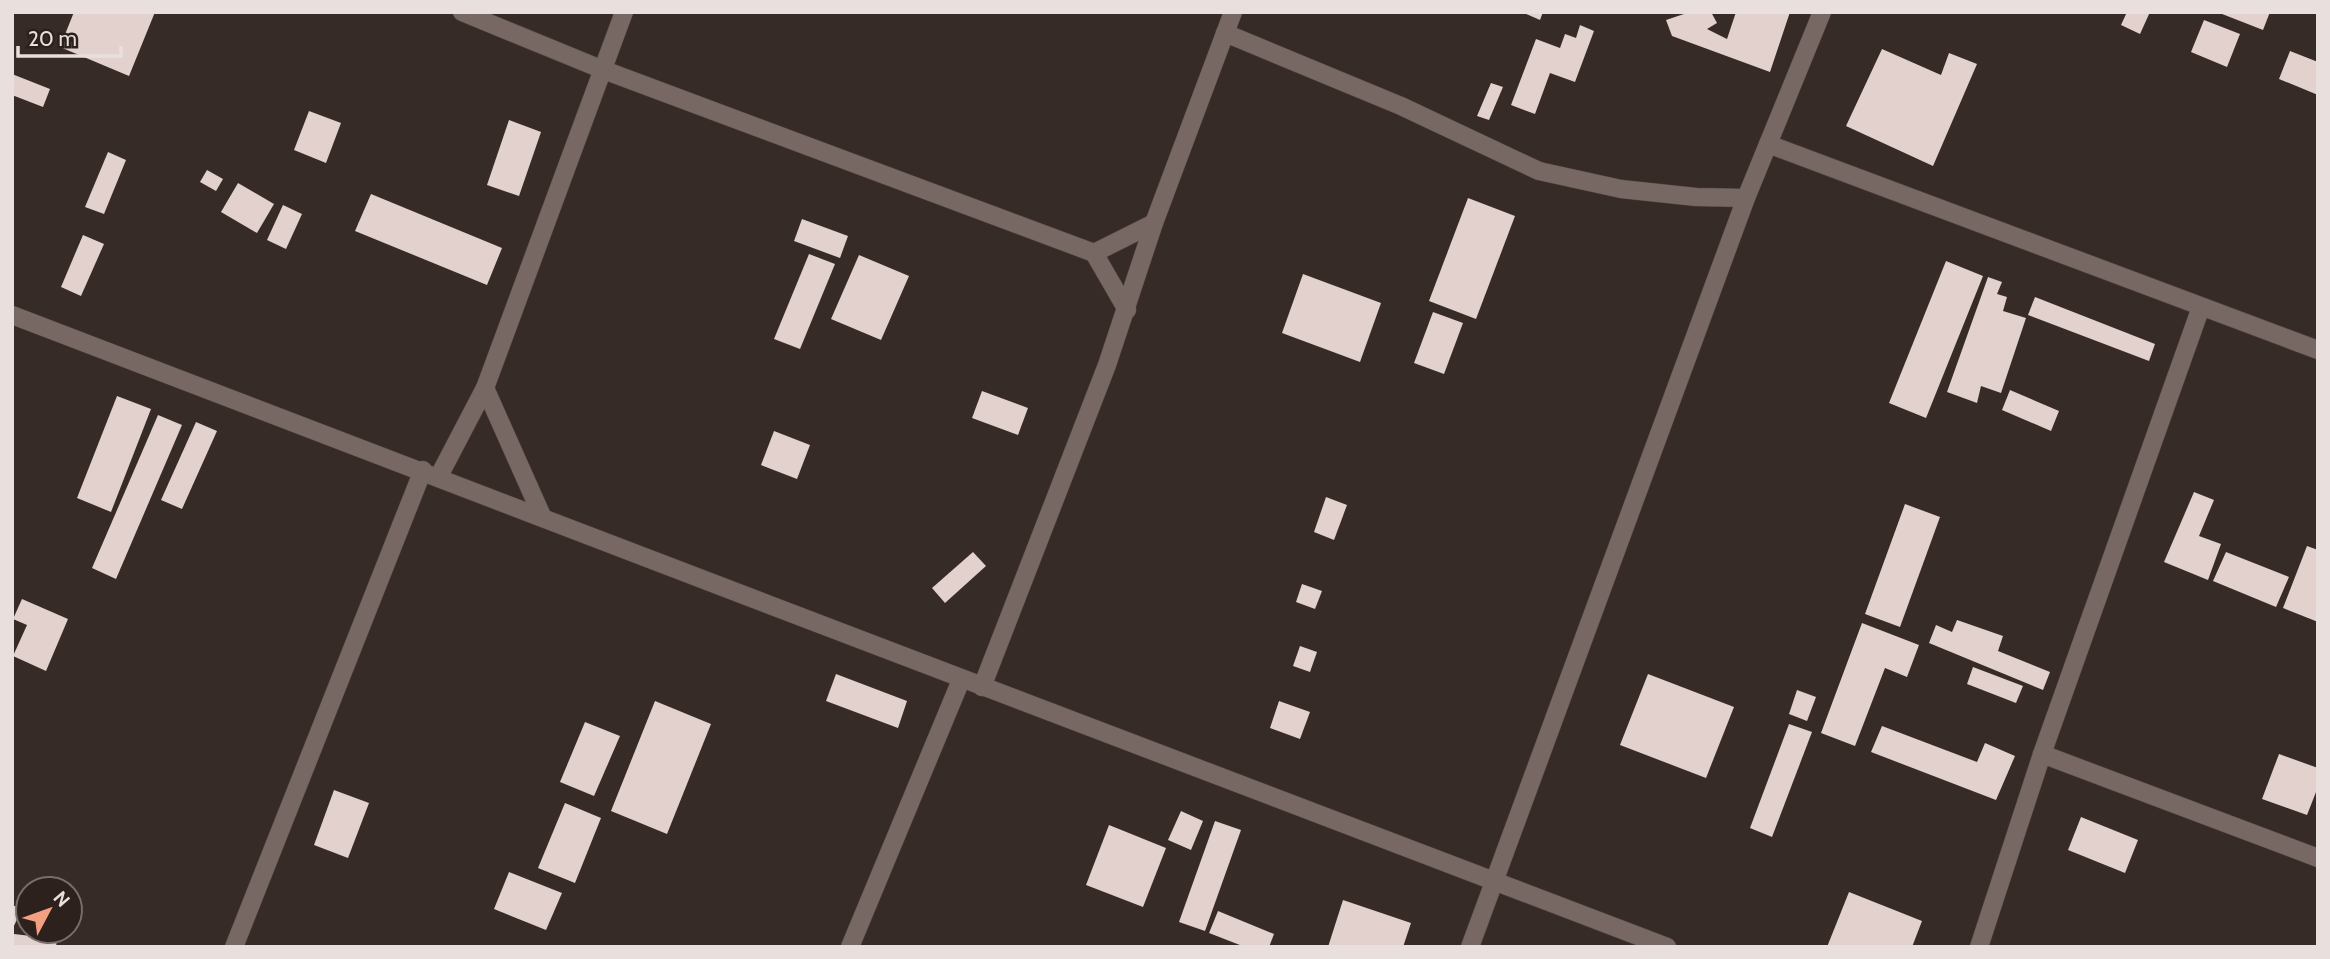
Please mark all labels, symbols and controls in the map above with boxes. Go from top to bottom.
scale bar [18,14,121,58]
text: 20 m [28,26,77,51]
north arrow [14,875,84,945]
text: N [48,887,75,912]

